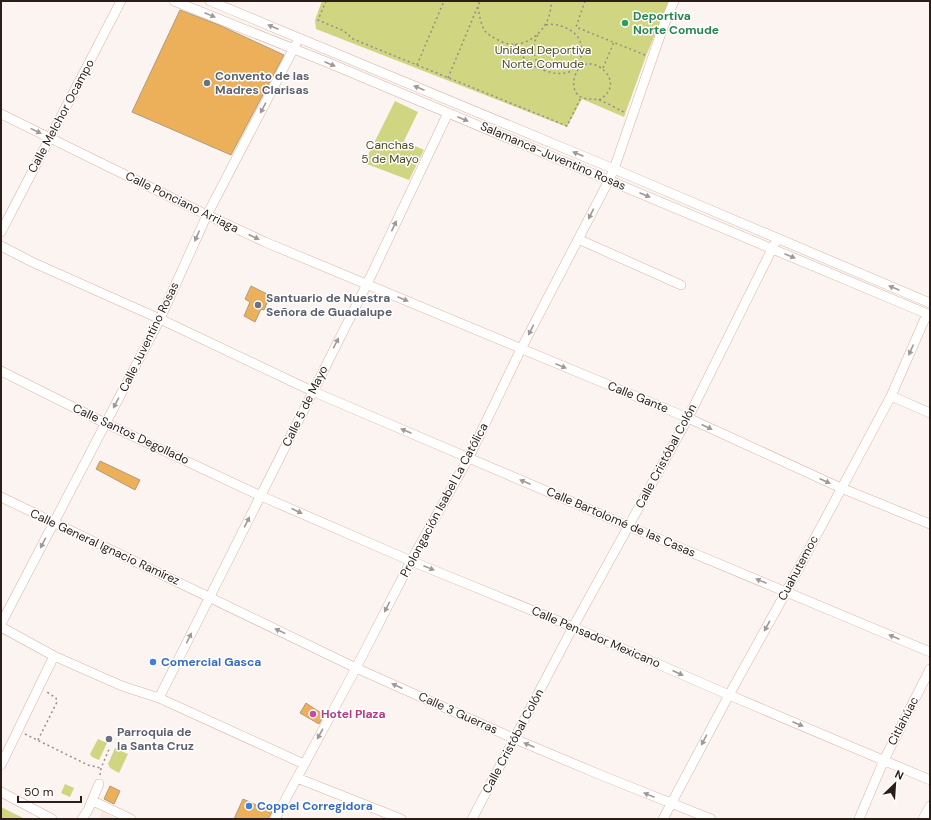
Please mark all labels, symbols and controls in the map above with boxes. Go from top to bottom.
place label: Deportiva Norte Comude [633,8,719,38]
one-way arrow [204,13,216,19]
marker: Deportiva Norte Comude [620,18,630,28]
one-way arrow [266,24,278,30]
park label: Unidad Deportiva Norte Comude [495,42,591,72]
street label: Calle Melchor Ocampo [24,56,98,176]
one-way arrow [325,61,337,67]
place label: Convento de las Madres Clarisas [215,68,309,98]
marker: Convento de las Madres Clarisas [202,78,212,88]
one-way arrow [413,85,424,91]
one-way arrow [260,102,267,114]
one-way arrow [458,116,469,122]
street label: Salamanca-Juventino Rosas [478,118,628,194]
one-way arrow [30,128,42,134]
park label: Canchas 5 de Mayo [361,137,419,167]
one-way arrow [572,151,583,157]
street label: Calle Ponciano Arriaga [123,168,241,236]
one-way arrow [639,192,651,198]
one-way arrow [588,209,594,220]
one-way arrow [391,221,397,232]
one-way arrow [194,230,200,242]
one-way arrow [248,234,259,240]
one-way arrow [785,253,796,259]
street label: Calle Juventino Rosas [115,279,183,395]
one-way arrow [889,285,900,291]
place label: Santuario de Nuestra Señora de Guadalupe [266,290,392,320]
one-way arrow [397,296,408,302]
marker: Santuario de Nuestra Señora de Guadalupe [253,300,263,310]
one-way arrow [528,324,535,336]
one-way arrow [333,337,340,349]
one-way arrow [908,344,915,356]
street label: Calle 5 de Mayo [278,363,332,449]
one-way arrow [556,363,568,369]
street label: Calle Gante [605,378,671,417]
one-way arrow [113,397,119,409]
street label: Calle Santos Degollado [70,400,192,468]
street label: Calle Cristóbal Colón [632,401,700,511]
street label: Prolongación Isabel La Católica [396,420,492,580]
one-way arrow [701,423,713,430]
one-way arrow [400,427,412,434]
one-way arrow [819,478,831,484]
one-way arrow [520,479,531,485]
street label: Calle Bartolomé de las Casas [544,483,698,561]
street label: Calle General Ignacio Ramírez [28,505,182,589]
one-way arrow [291,508,302,514]
one-way arrow [244,516,251,528]
street label: Cuahutemoc [774,532,822,603]
one-way arrow [39,537,46,549]
one-way arrow [423,565,435,572]
one-way arrow [755,578,767,584]
one-way arrow [384,601,391,612]
street label: Calle Pensador Mexicano [529,603,663,671]
one-way arrow [763,620,770,632]
one-way arrow [274,627,285,634]
one-way arrow [185,632,192,644]
one-way arrow [889,634,900,640]
place label: Comercial Gasca [161,654,261,670]
marker: Comercial Gasca [148,657,158,667]
one-way arrow [672,669,684,676]
one-way arrow [392,683,403,689]
street label: Calle Cristóbal Colón [479,686,547,796]
street label: Calle 3 Guerras [416,688,500,738]
street label: Citlahúac [884,694,922,748]
place label: Hotel Plaza [321,706,385,722]
marker: Hotel Plaza [308,709,318,719]
one-way arrow [792,721,804,727]
place label: Parroquia de la Santa Cruz [117,724,194,754]
one-way arrow [317,728,323,740]
marker: Parroquia de la Santa Cruz [104,734,114,744]
one-way arrow [701,735,708,746]
one-way arrow [522,741,534,747]
north arrow [875,764,915,804]
text: N [893,767,906,783]
scale bar [18,778,81,804]
text: 50 m [24,784,53,800]
one-way arrow [642,791,654,797]
place label: Coppel Corregidora [257,798,373,814]
marker: Coppel Corregidora [244,801,254,811]

